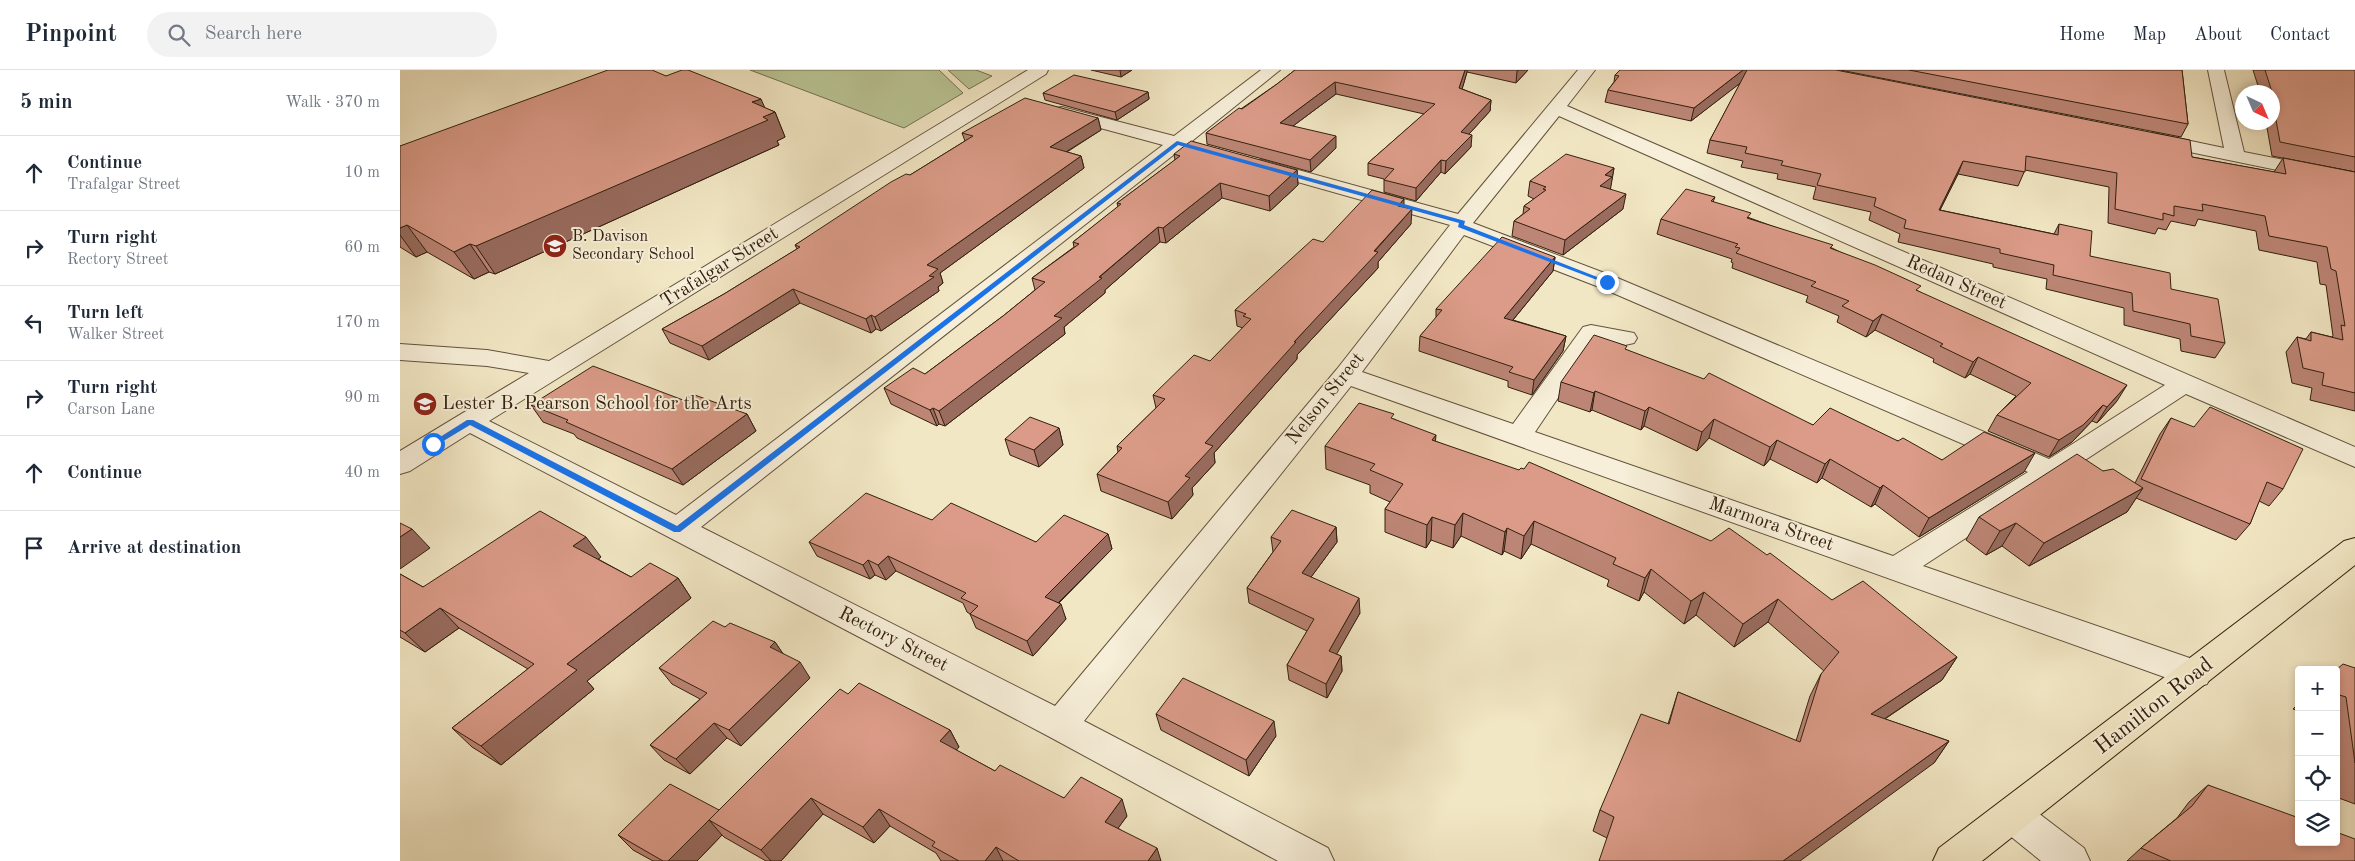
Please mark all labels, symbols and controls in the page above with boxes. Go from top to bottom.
search box [147,12,497,57]
icon: search [165,21,193,49]
text: Pinpoint [25,23,117,47]
text: Search here [205,25,302,44]
text: Home [2059,26,2105,44]
text: Map [2133,26,2166,44]
text: About [2194,26,2242,44]
text: Contact [2270,26,2330,44]
north arrow [2235,85,2280,130]
text: 5 min [20,92,73,113]
text: Walk · 370 m [285,95,380,111]
text: Continue [67,154,142,173]
icon: ahead [20,159,48,187]
text: 10 m [344,165,380,181]
text: Trafalgar Street [67,177,180,193]
street label: Trafalgar Street [658,224,782,312]
text: Turn right [67,229,157,248]
place label: B. Davison Secondary School [572,229,694,263]
school or university icon: B. Davison Secondary School [542,233,568,259]
icon: right [20,234,48,262]
text: 60 m [344,240,380,256]
text: Rectory Street [67,252,168,268]
street label: Redan Street [1903,252,2009,314]
route end [1596,271,1619,294]
text: Turn left [67,304,144,323]
icon: left [20,309,48,337]
text: 170 m [335,315,380,331]
text: Walker Street [67,327,164,343]
street label: Nelson Street [1283,349,1369,449]
text: Turn right [67,379,157,398]
icon: right [20,384,48,412]
text: 90 m [344,390,380,406]
school or university icon: Lester B. Pearson School for the Arts [412,391,438,417]
place label: Lester B. Pearson School for the Arts [442,395,752,414]
text: Carson Lane [67,402,155,418]
route start [422,433,445,456]
icon: ahead [20,459,48,487]
text: Continue [67,464,142,483]
text: 40 m [344,465,380,481]
street label: Marmora Street [1706,495,1836,555]
icon: arrive [20,534,48,562]
text: Arrive at destination [67,539,241,558]
street label: Rectory Street [835,604,951,676]
street label: Hamilton Road [2091,653,2217,759]
map controls [2295,666,2340,846]
button: + [2295,666,2340,711]
button: − [2295,711,2340,756]
button: locate [2295,756,2340,801]
button: layers [2295,801,2340,846]

